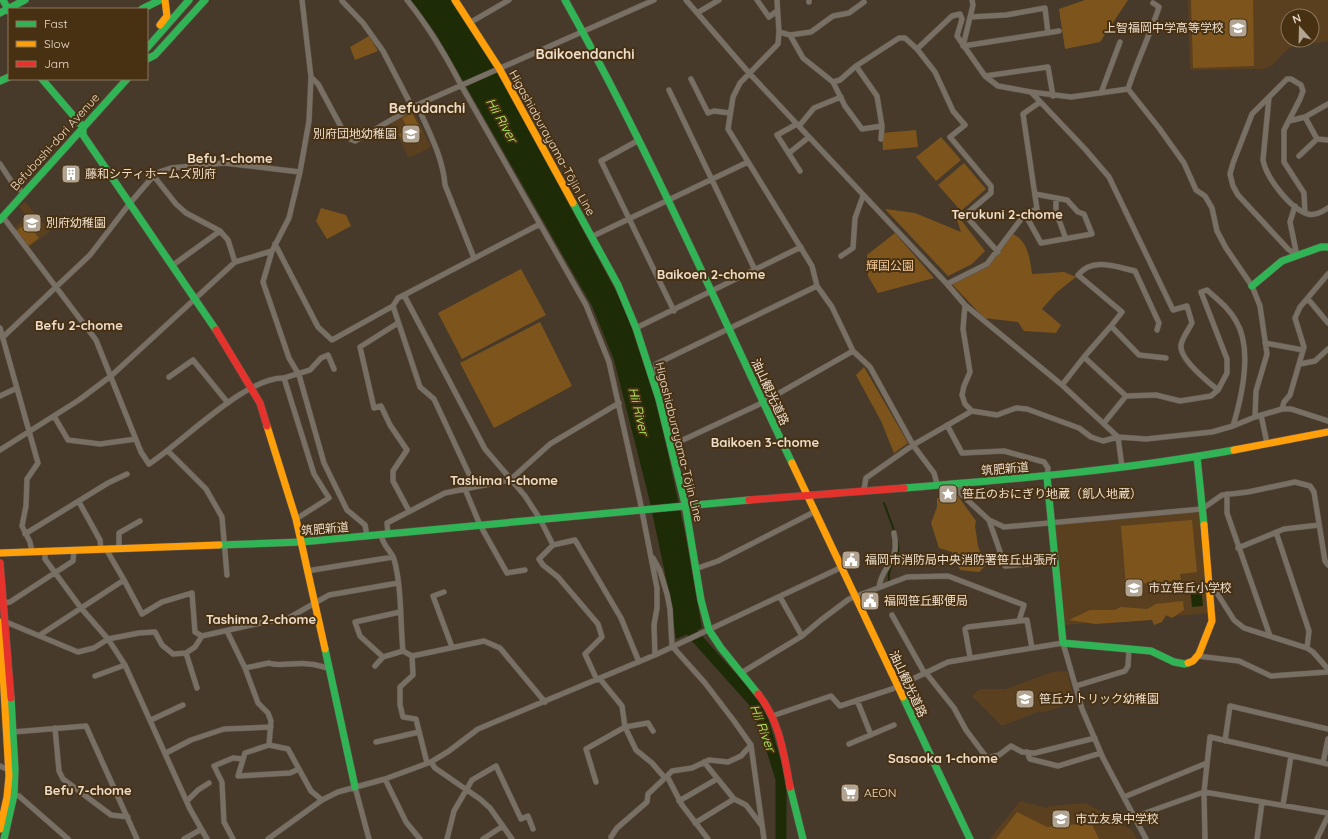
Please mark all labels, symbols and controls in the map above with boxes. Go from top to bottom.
legend [8,8,148,80]
north arrow [1280,8,1320,48]
text: N [1290,11,1303,27]
text: Fast [44,16,68,31]
school or university icon: 上智福岡中学高等学校 [1227,17,1249,39]
place label: 上智福岡中学高等学校 [1104,20,1224,35]
text: Slow [44,36,70,51]
district label: Baikoendanchi [536,45,634,63]
text: Jam [44,56,69,71]
street label: Higashiaburayama-Tōjin Line [506,67,599,218]
street label: Befubashi-dori Avenue [7,90,102,194]
water label: Hii River [483,95,522,147]
district label: Befudanchi [389,99,465,117]
school or university icon: 別府団地幼稚園 [400,123,422,145]
place label: 別府団地幼稚園 [313,126,397,141]
district label: Befu 1-chome [187,150,273,166]
building icon: 藤和シティホームズ別府 [60,163,82,185]
place label: 藤和シティホームズ別府 [85,166,216,181]
district label: Terukuni 2-chome [951,206,1063,222]
school or university icon: 別府幼稚園 [21,212,43,234]
place label: 別府幼稚園 [46,215,106,230]
park label: 輝国公園 [866,258,914,273]
district label: Baikoen 2-chome [657,266,766,282]
district label: Befu 2-chome [35,317,123,333]
street label: 油山観光道路 [748,356,792,428]
street label: Higashiaburayama-Tōjin Line [652,360,707,524]
water label: Hii River [625,385,653,439]
district label: Baikoen 3-chome [711,434,819,450]
street label: 筑肥新道 [980,459,1030,478]
district label: Tashima 1-chome [450,472,558,488]
place icon: 笹丘のおにぎり地蔵（飢人地蔵） [937,483,959,505]
place label: 笹丘のおにぎり地蔵（飢人地蔵） [962,486,1142,501]
street label: 筑肥新道 [300,519,350,538]
public building icon: 福岡市消防局中央消防署笹丘出張所 [840,549,862,571]
place label: 福岡市消防局中央消防署笹丘出張所 [865,552,1057,567]
school or university icon: 市立笹丘小学校 [1123,577,1145,599]
place label: 市立笹丘小学校 [1148,580,1232,595]
public building icon: 福岡笹丘郵便局 [859,590,881,612]
place label: 福岡笹丘郵便局 [884,593,968,608]
district label: Tashima 2-chome [206,611,317,627]
street label: 油山観光道路 [886,648,930,720]
school or university icon: 笹丘カトリック幼稚園 [1014,688,1036,710]
place label: 笹丘カトリック幼稚園 [1039,691,1159,706]
water label: Hii River [747,702,780,756]
district label: Sasaoka 1-chome [888,750,998,766]
district label: Befu 7-chome [44,782,132,798]
supermarket icon: AEON [839,782,861,804]
place label: AEON [864,785,897,800]
school or university icon: 市立友泉中学校 [1050,808,1072,830]
place label: 市立友泉中学校 [1075,811,1159,826]

